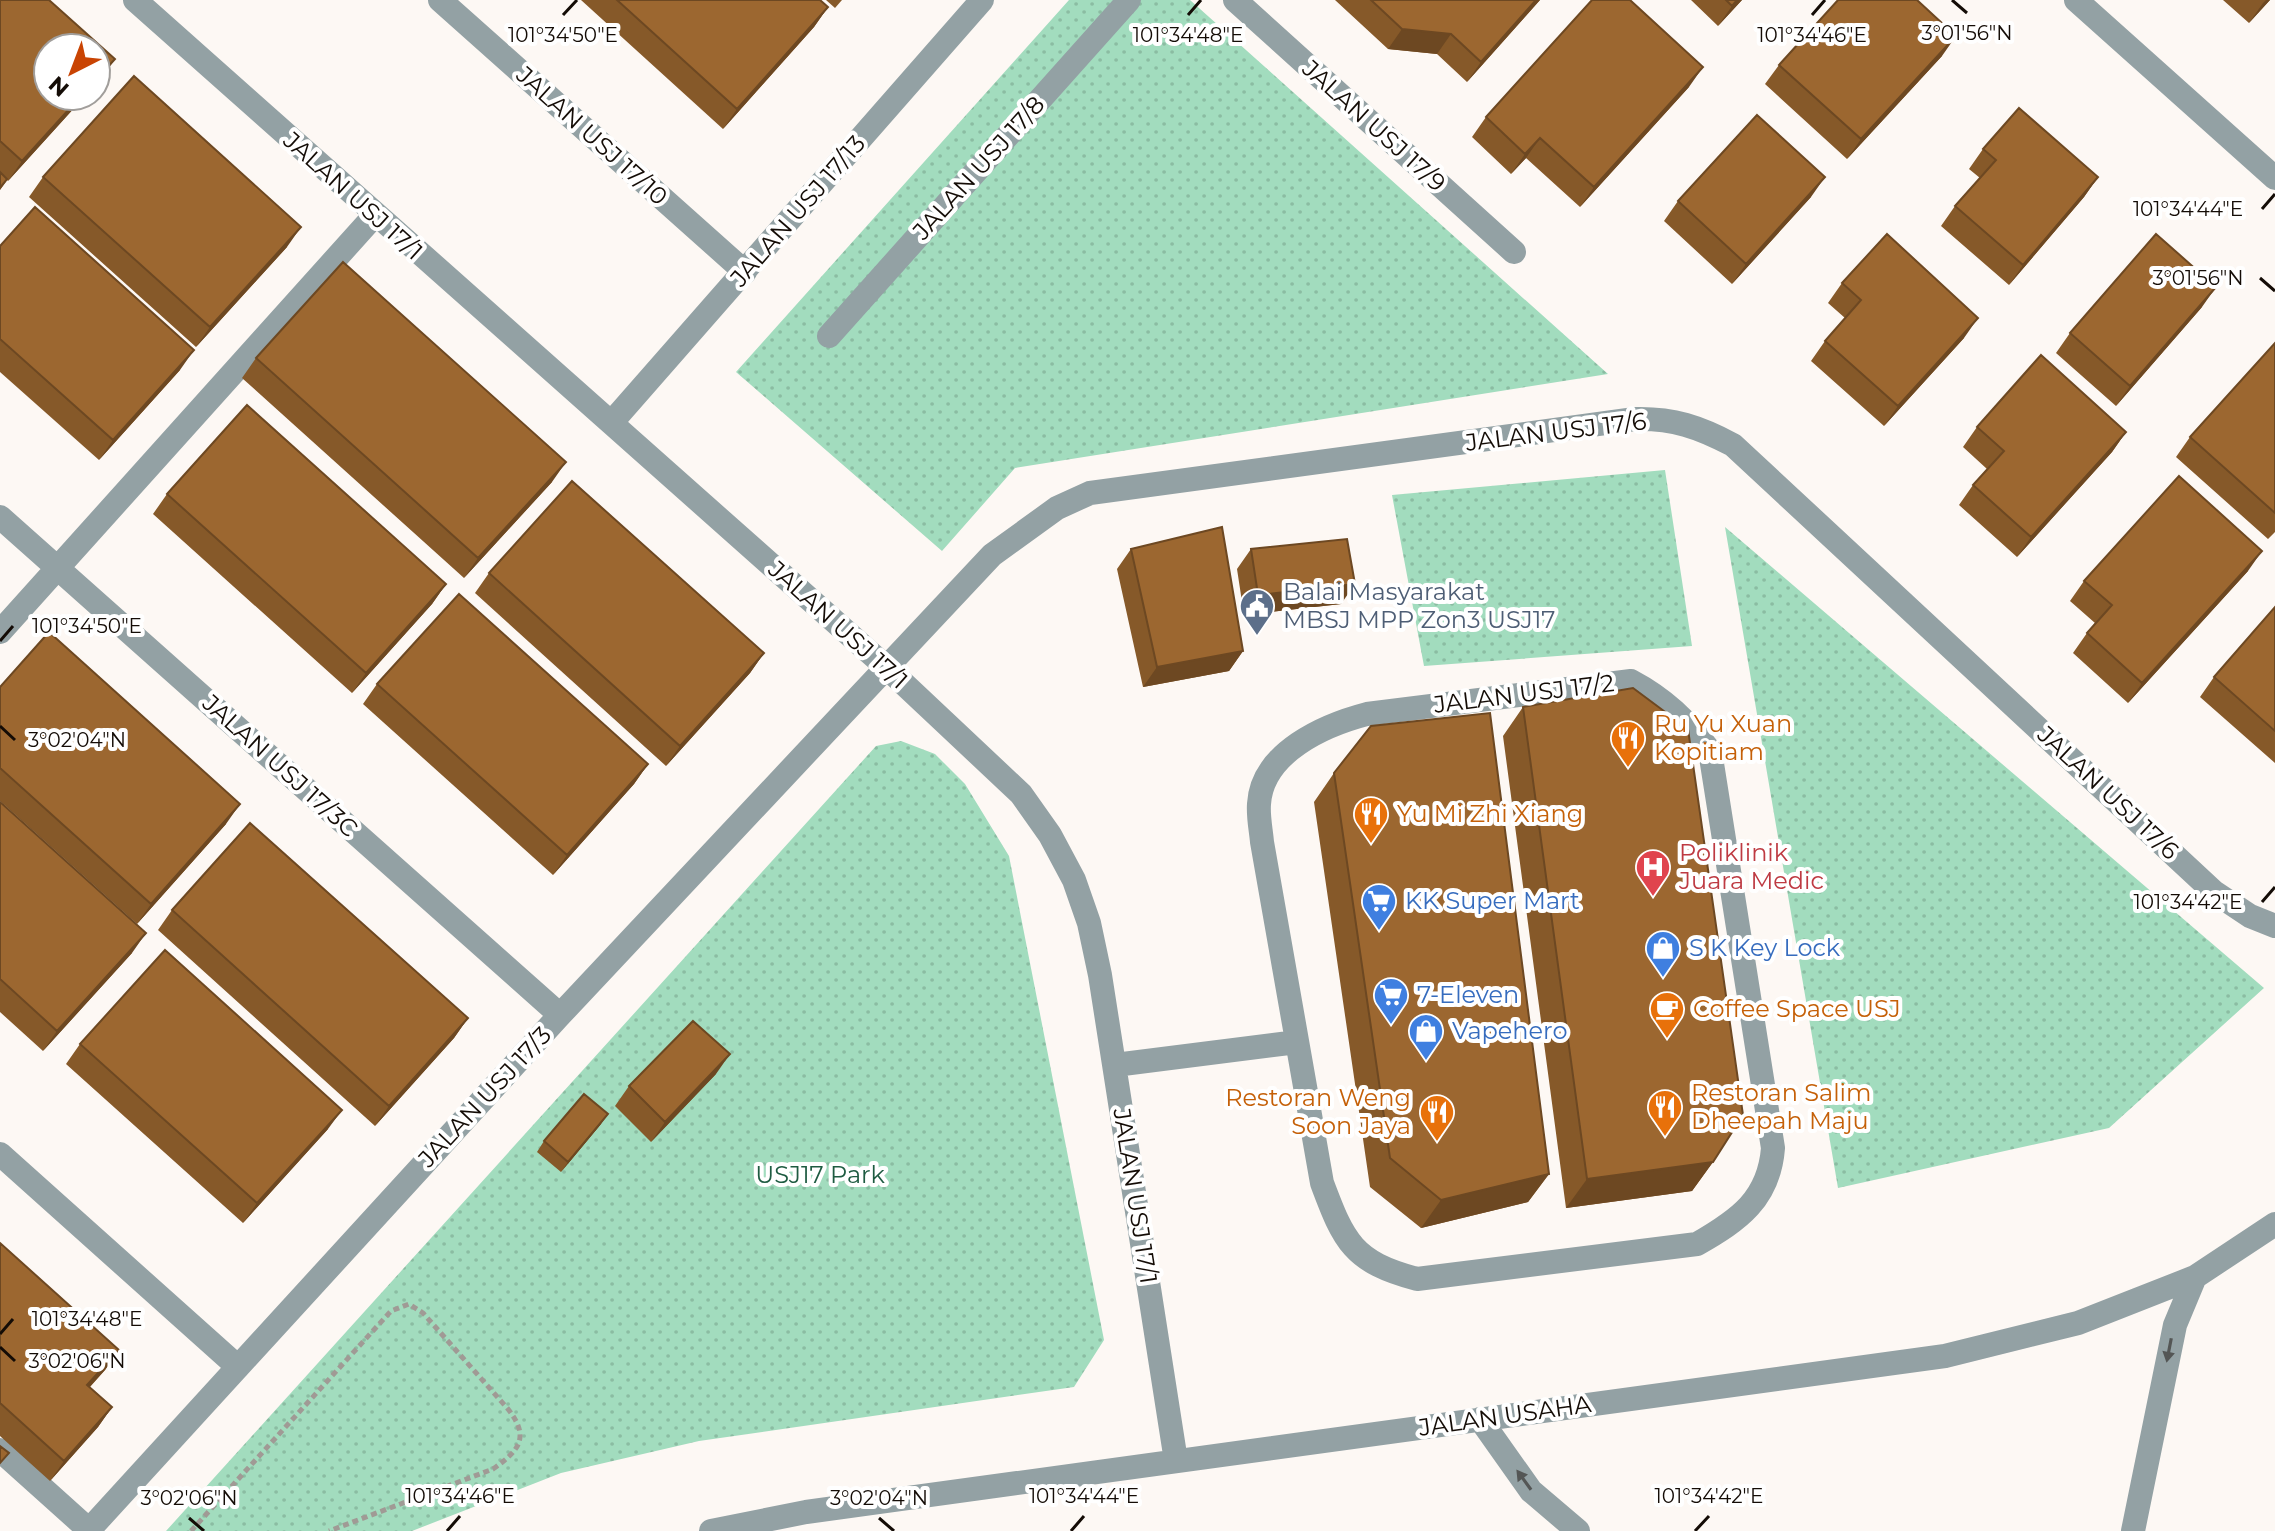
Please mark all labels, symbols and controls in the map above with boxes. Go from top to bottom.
text: 3°01'56"N [1921,21,2013,45]
text: 101°34'50"E [508,23,618,47]
text: 101°34'48"E [1133,23,1243,47]
text: 101°34'46"E [1757,23,1867,47]
north arrow [32,32,112,112]
street label: JALAN USJ 17/9 [1296,53,1452,197]
street label: JALAN USJ 17/10 [510,60,674,211]
text: N [43,71,75,102]
street label: JALAN USJ 17/8 [906,90,1051,246]
street label: JALAN USJ 17/1 [277,125,429,266]
street label: JALAN USJ 17/13 [723,129,871,293]
text: 101°34'44"E [2133,197,2243,221]
text: 3°01'56"N [2152,266,2244,290]
street label: JALAN USJ 17/6 [1463,406,1648,457]
street label: JALAN USJ 17/1 [762,554,914,695]
place label: Balai Masyarakat MBSJ MPP Zon3 USJ17 [1283,577,1555,634]
public building icon: Balai Masyarakat MBSJ MPP Zon3 USJ17 [1238,587,1276,637]
text: 101°34'50"E [32,614,142,638]
street label: JALAN USJ 17/2 [1431,668,1616,719]
street label: JALAN USJ 17/3C [196,688,364,843]
place label: Ru Yu Xuan Kopitiam [1654,709,1792,766]
restaurant icon: Ru Yu Xuan Kopitiam [1609,719,1647,769]
street label: JALAN USJ 17/6 [2031,719,2185,865]
text: 3°02'04"N [28,728,126,752]
restaurant icon: Yu Mi Zhi Xiang [1352,795,1390,845]
place label: Yu Mi Zhi Xiang [1397,799,1583,828]
place label: Poliklinik Juara Medic [1678,838,1824,895]
hospital icon: Poliklinik Juara Medic [1634,848,1672,898]
supermarket icon: KK Super Mart [1360,882,1398,932]
place label: KK Super Mart [1405,886,1580,915]
text: 101°34'42"E [2134,890,2242,914]
shop icon: S K Key Lock [1644,929,1682,979]
place label: S K Key Lock [1689,933,1841,962]
supermarket icon: 7-Eleven [1372,976,1410,1026]
place label: 7-Eleven [1417,980,1519,1009]
cafe icon: Coffee Space USJ [1648,990,1686,1040]
place label: Coffee Space USJ [1693,994,1901,1023]
shop icon: Vapehero [1407,1012,1445,1062]
place label: Vapehero [1452,1016,1567,1045]
street label: JALAN USJ 17/3 [411,1020,557,1174]
place label: Restoran Salim Dheepah Maju [1691,1078,1872,1135]
place label: Restoran Weng Soon Jaya [1225,1083,1411,1140]
restaurant icon: Restoran Salim Dheepah Maju [1646,1088,1684,1138]
restaurant icon: Restoran Weng Soon Jaya [1418,1093,1456,1143]
street label: JALAN USJ 17/1 [1107,1105,1164,1286]
park label: USJ17 Park [755,1160,885,1189]
text: 101°34'48"E [32,1307,142,1331]
one-way arrow [2163,1337,2175,1362]
text: 3°02'06"N [28,1349,126,1373]
street label: JALAN USAHA [1416,1389,1594,1442]
one-way arrow [1516,1470,1532,1491]
text: 101°34'46"E [405,1484,515,1508]
text: 101°34'44"E [1029,1484,1139,1508]
text: 101°34'42"E [1655,1484,1763,1508]
text: 3°02'06"N [140,1486,238,1510]
text: 3°02'04"N [830,1486,928,1510]

